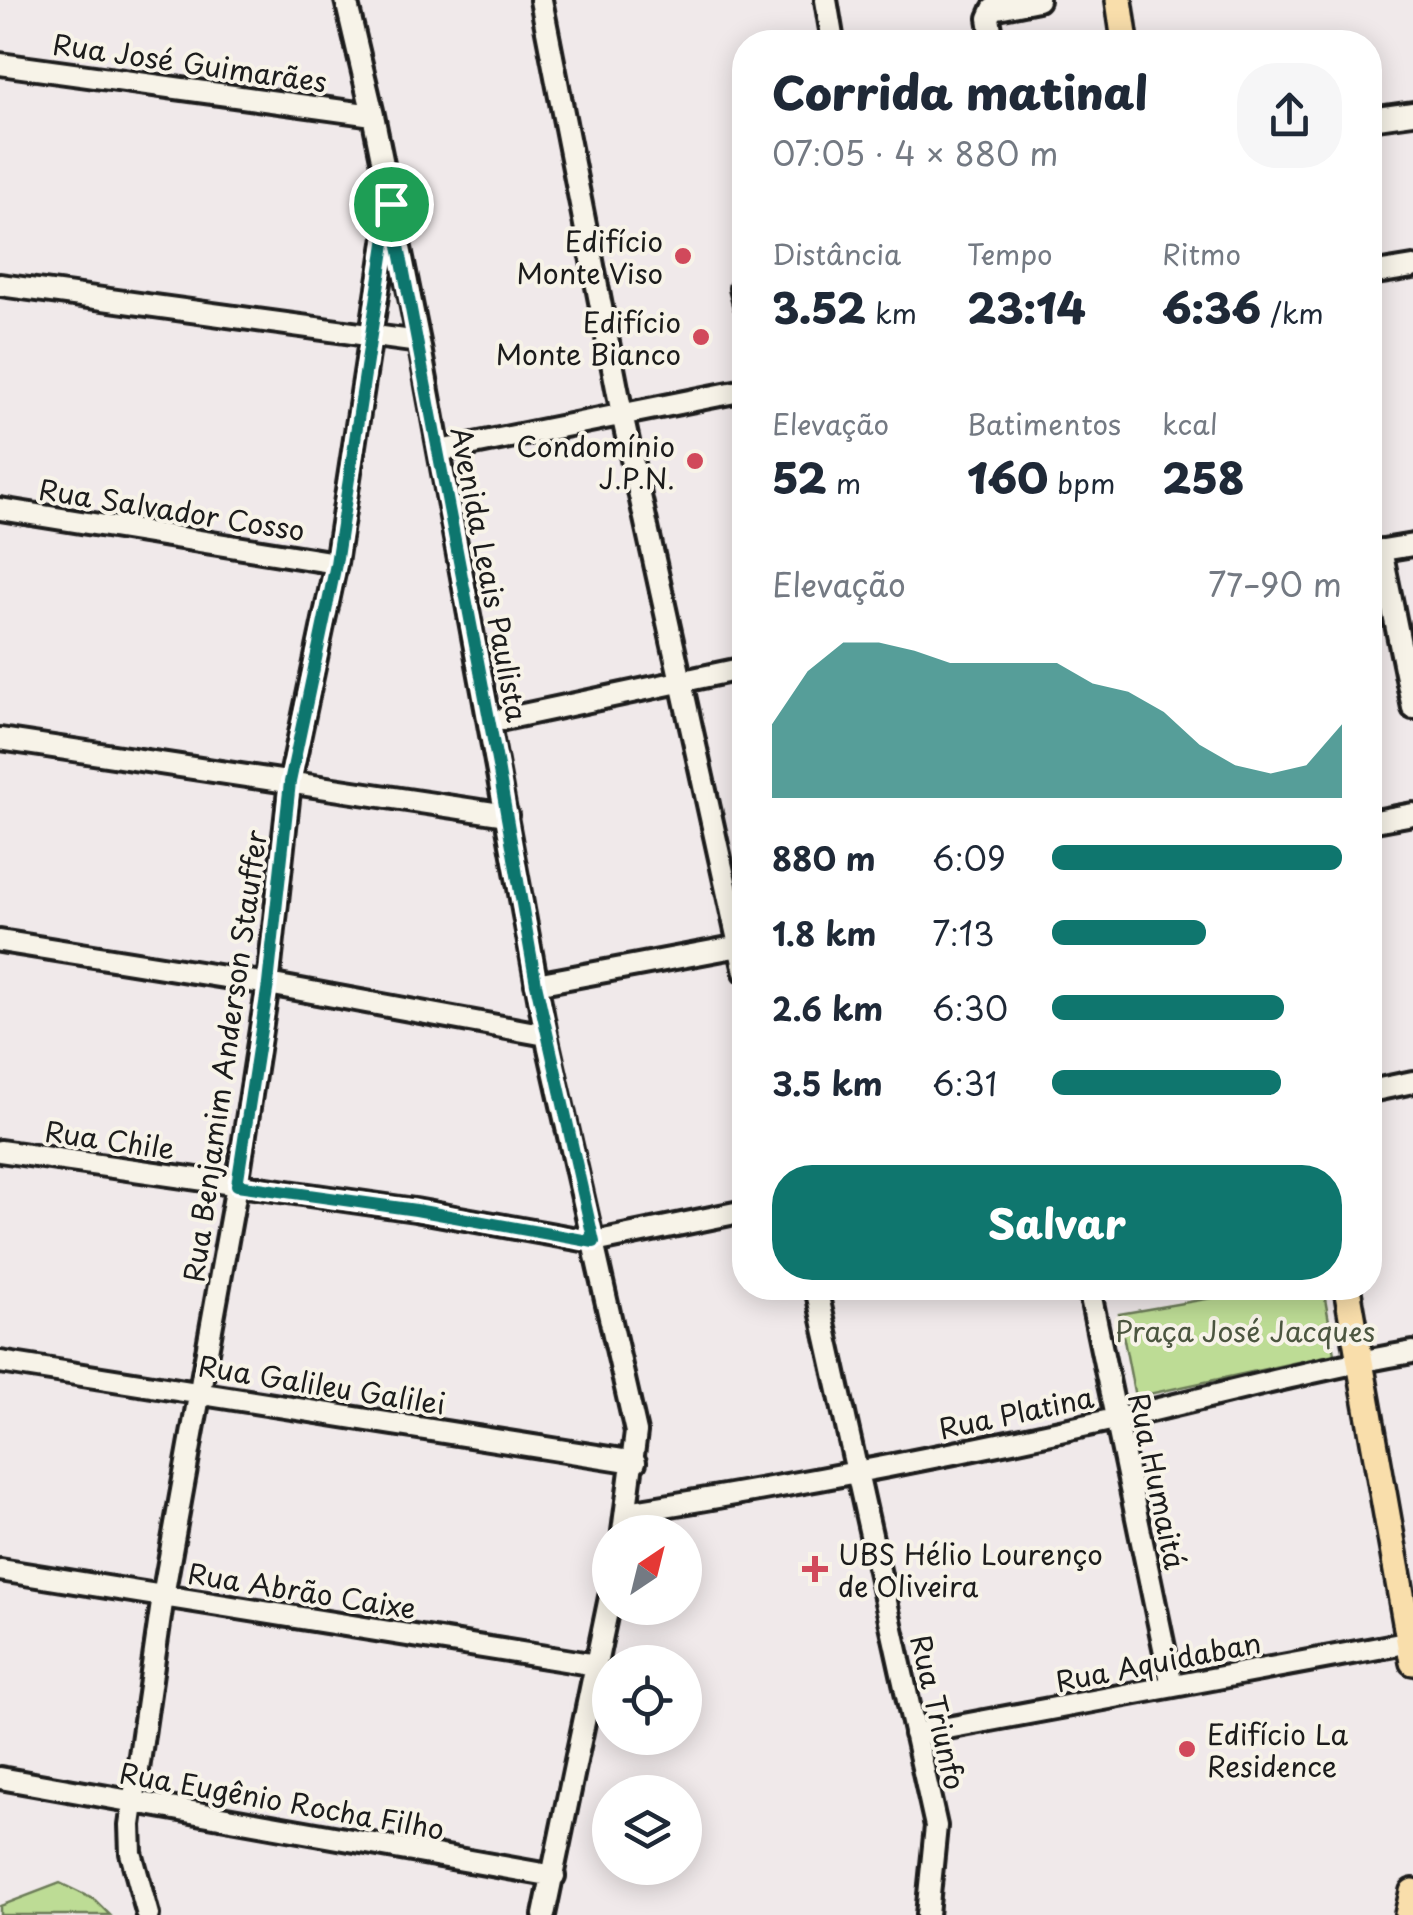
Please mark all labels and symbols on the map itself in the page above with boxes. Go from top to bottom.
street label: Rua José Guimarães [50,21,330,103]
pin [349,162,434,247]
place label: Edifício Monte Viso [517,219,663,294]
marker: Edifício Monte Viso [672,245,694,267]
place label: Edifício Monte Bianco [496,300,681,375]
marker: Edifício Monte Bianco [690,326,712,348]
street label: Avenida Leais Paulista [440,423,540,726]
place label: Condomínio J.P.N. [516,424,675,499]
marker: Condomínio J.P.N. [684,450,706,472]
street label: Rua Salvador Cosso [36,467,308,551]
street label: Rua Benjamim Anderson Stauffer [171,827,277,1285]
street label: Rua Chile [42,1109,178,1169]
park label: Praça José Jacques [1115,1309,1375,1352]
street label: Rua Galileu Galilei [195,1343,449,1425]
street label: Rua Platina [935,1375,1098,1449]
street label: Rua Humaitá [1118,1389,1198,1574]
north arrow [592,1515,702,1625]
place label: UBS Hélio Lourenço de Oliveira [838,1532,1103,1607]
street label: Rua Abrão Caixe [185,1551,419,1629]
marker: UBS Hélio Lourenço de Oliveira [802,1556,828,1582]
street label: Rua Aquidaban [1052,1620,1264,1702]
street label: Rua Triunfo [900,1630,978,1794]
place label: Edifício La Residence [1207,1712,1348,1787]
marker: Edifício La Residence [1176,1738,1198,1760]
street label: Rua Eugênio Rocha Filho [116,1750,448,1850]

